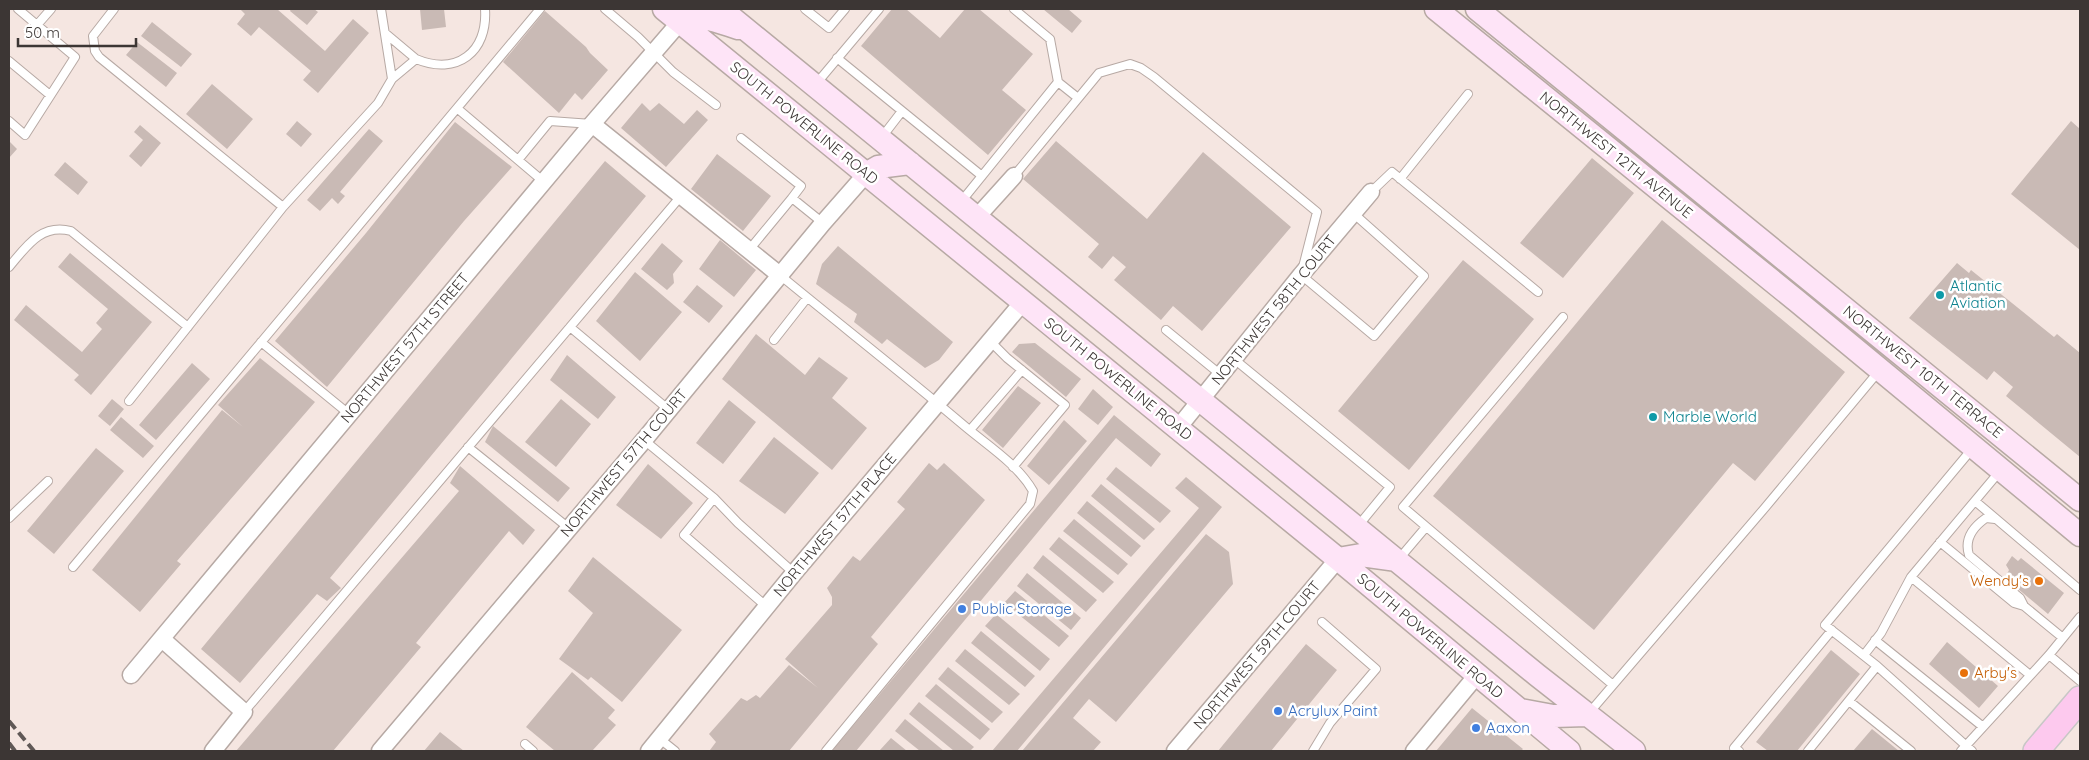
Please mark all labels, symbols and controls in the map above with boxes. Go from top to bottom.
scale bar [18,15,135,47]
text: 50 m [25,23,60,42]
street label: SOUTH POWERLINE ROAD [726,57,882,188]
street label: NORTHWEST 12TH AVENUE [1536,87,1697,222]
street label: NORTHWEST 58TH COURT [1207,231,1340,389]
street label: NORTHWEST 57TH STREET [336,269,473,427]
place label: Atlantic Aviation [1950,276,2006,312]
marker: Atlantic Aviation [1934,289,1946,301]
street label: NORTHWEST 10TH TERRACE [1839,301,2007,442]
street label: SOUTH POWERLINE ROAD [1040,313,1196,444]
street label: NORTHWEST 57TH COURT [556,385,691,541]
place label: Marble World [1663,407,1757,426]
marker: Marble World [1647,411,1659,423]
street label: NORTHWEST 57TH PLACE [769,449,900,600]
street label: SOUTH POWERLINE ROAD [1353,569,1507,703]
place label: Wendy's [1970,571,2029,590]
marker: Wendy's [2033,575,2045,587]
street label: NORTHWEST 59TH COURT [1189,577,1324,733]
place label: Public Storage [972,599,1072,618]
marker: Public Storage [956,603,968,615]
place label: Arby's [1974,663,2017,682]
marker: Arby's [1958,667,1970,679]
place label: Acrylux Paint [1288,701,1378,720]
marker: Acrylux Paint [1272,705,1284,717]
place label: Aaxon [1486,718,1530,737]
marker: Aaxon [1470,722,1482,734]

